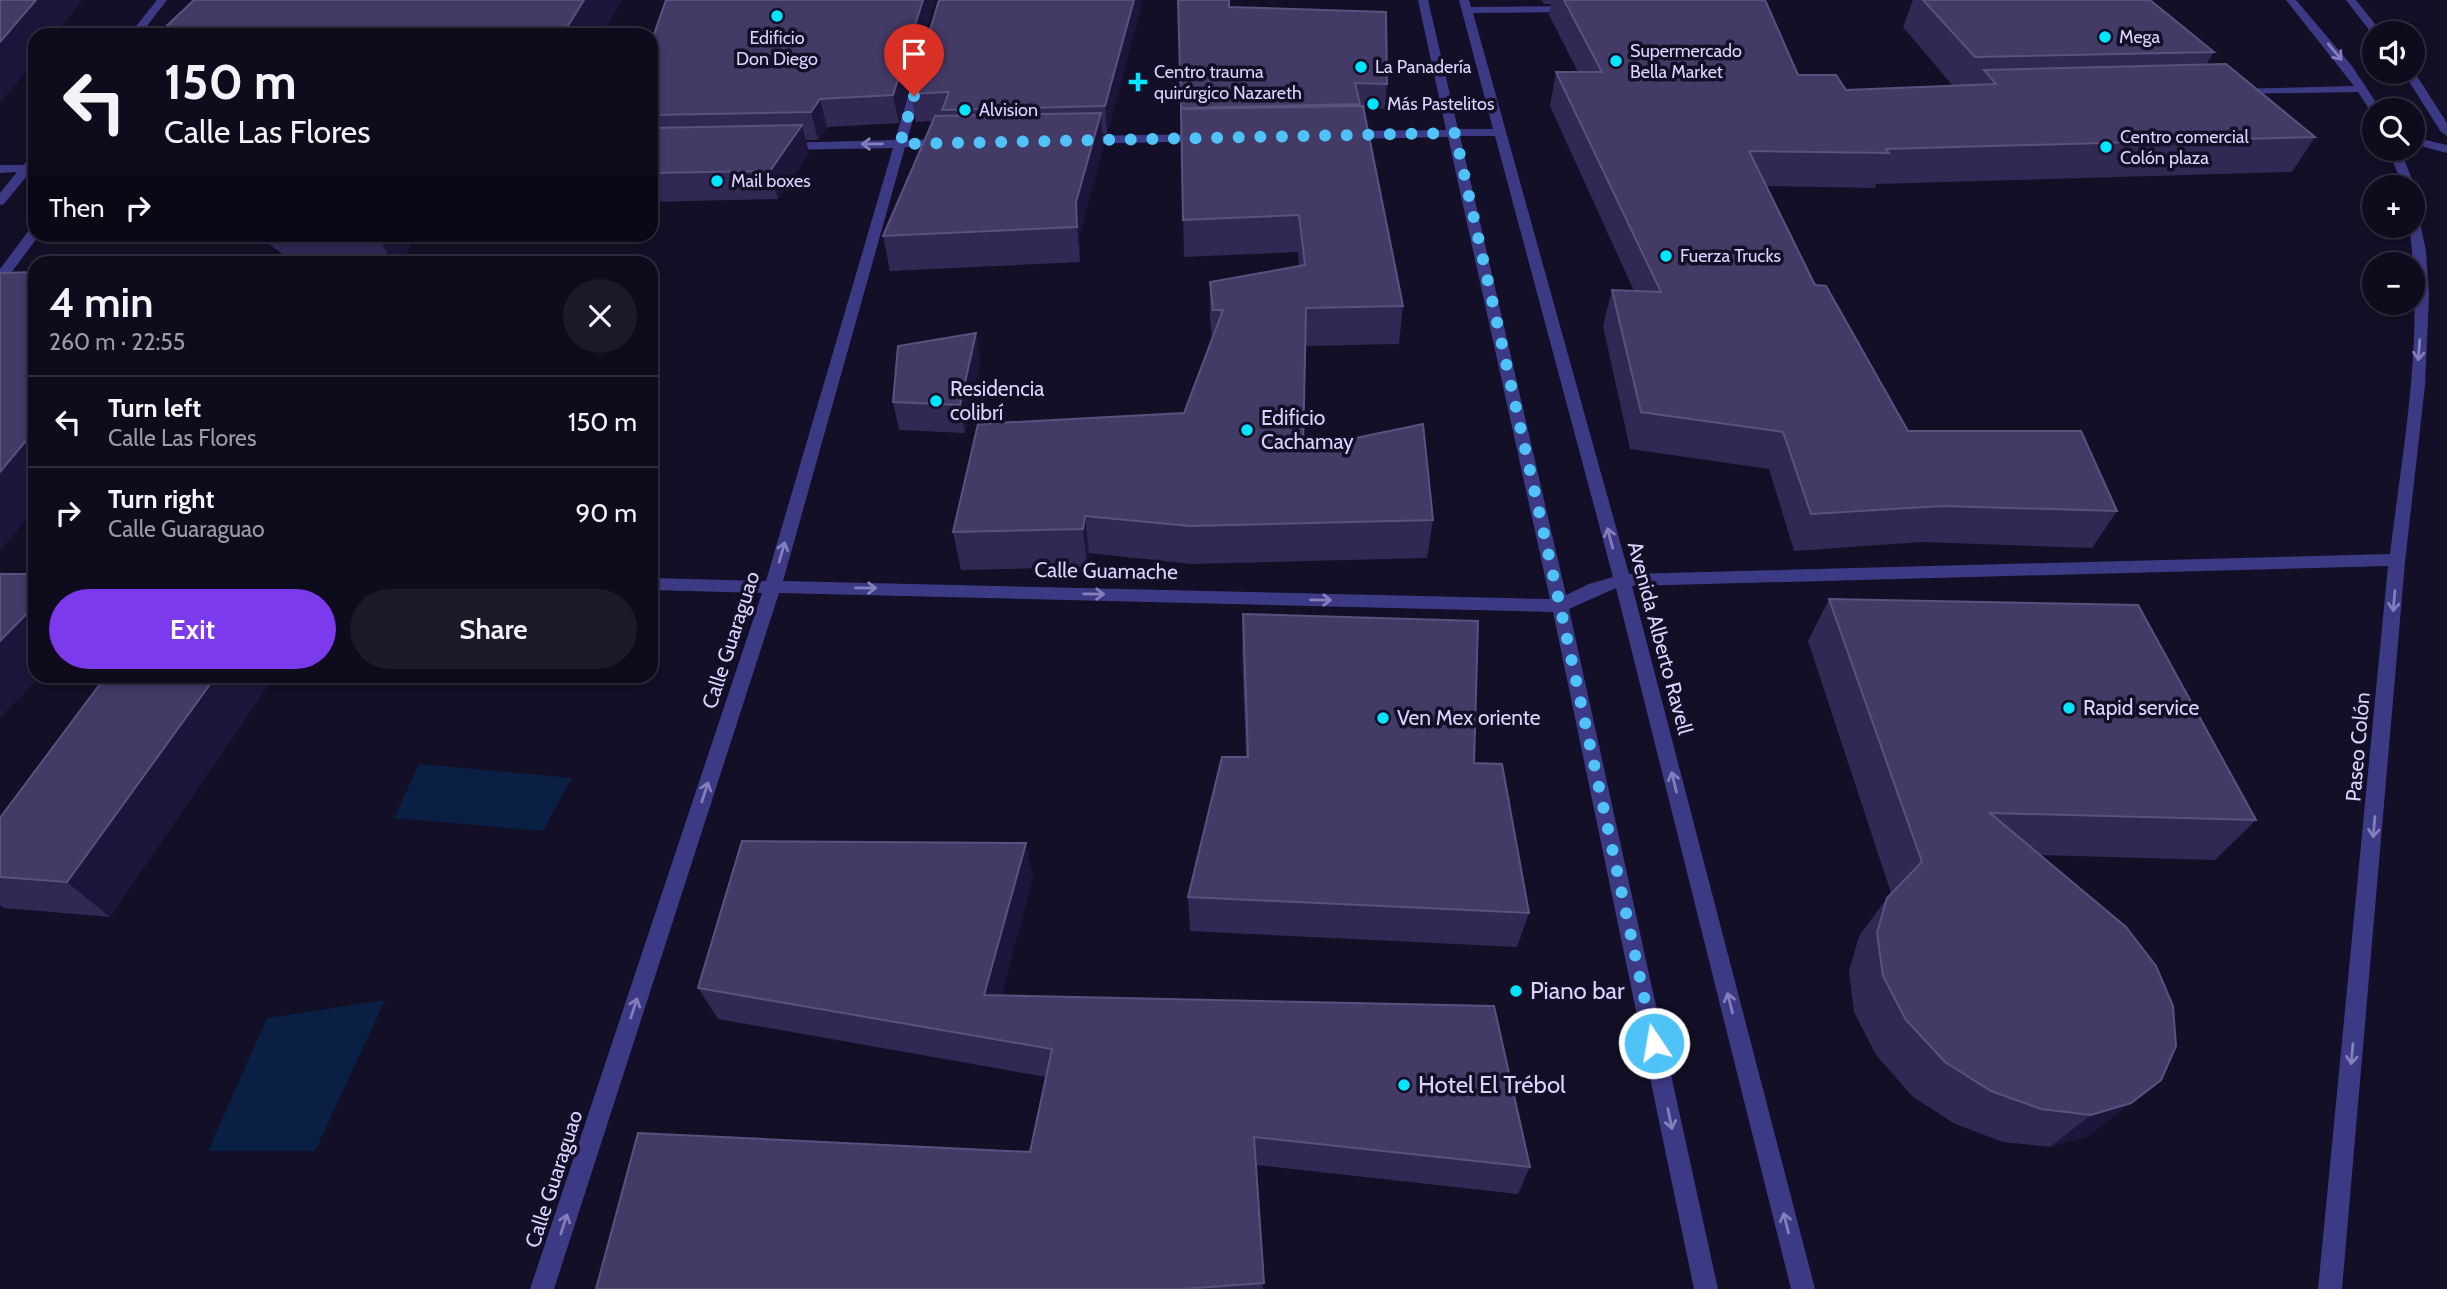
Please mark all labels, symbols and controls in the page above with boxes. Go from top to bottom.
marker: Edificio Don Diego [769,8,785,24]
map controls [2362,21,2425,315]
button: sound [2362,21,2425,84]
pin [884,24,944,96]
place label: Mega [2119,26,2161,48]
place label: Edificio Don Diego [736,27,818,70]
marker: Mega [2097,29,2113,45]
icon: arrive [895,35,933,73]
place label: Supermercado Bella Market [1630,40,1742,83]
one-way arrow [2327,43,2343,61]
text: 150 m [164,52,297,111]
marker: Supermercado Bella Market [1608,53,1624,69]
icon: left [49,56,140,147]
place label: La Panadería [1375,56,1472,78]
marker: La Panadería [1353,59,1369,75]
place label: Centro trauma quirúrgico Nazareth [1154,61,1302,104]
marker: Centro trauma quirúrgico Nazareth [1128,72,1148,92]
place label: Más Pastelitos [1387,93,1494,115]
marker: Más Pastelitos [1365,96,1381,112]
button: search [2362,98,2425,161]
place label: Alvision [979,99,1038,121]
marker: Alvision [957,102,973,118]
text: Calle Las Flores [164,112,371,151]
place label: Centro comercial Colón plaza [2120,126,2249,169]
one-way arrow [861,137,884,151]
marker: Centro comercial Colón plaza [2098,139,2114,155]
place label: Mail boxes [731,170,811,192]
marker: Mail boxes [709,173,725,189]
button: + [2362,175,2425,238]
icon: right [119,189,157,227]
text: Then [49,192,105,224]
place label: Fuerza Trucks [1680,245,1781,267]
marker: Fuerza Trucks [1658,248,1674,264]
button: − [2362,252,2425,315]
text: 4 min [49,276,153,328]
button: close [563,279,637,353]
text: 260 m · 22:55 [49,328,185,356]
one-way arrow [2412,338,2425,361]
place label: Residencia colibrí [950,376,1044,425]
text: Turn left [108,392,201,424]
marker: Residencia colibrí [928,393,944,409]
icon: left [49,403,87,441]
place label: Edificio Cachamay [1261,405,1354,454]
text: 150 m [568,406,637,438]
marker: Edificio Cachamay [1239,422,1255,438]
text: Calle Las Flores [108,424,256,452]
text: Turn right [108,483,214,515]
icon: right [49,494,87,532]
text: 90 m [575,497,637,529]
text: Calle Guaraguao [108,515,265,543]
one-way arrow [1603,527,1616,550]
street label: Avenida Alberto Ravell [1623,539,1698,737]
one-way arrow [777,541,790,563]
street label: Calle Guamache [1034,557,1178,584]
street label: Calle Guaraguao [697,568,765,712]
one-way arrow [854,581,877,594]
one-way arrow [1082,587,1105,600]
button: Exit [49,589,336,669]
button: Share [350,589,637,669]
one-way arrow [2387,589,2400,611]
one-way arrow [1309,593,1332,606]
street label: Paseo Colón [2340,691,2375,803]
place label: Rapid service [2083,695,2199,720]
marker: Rapid service [2061,700,2077,716]
place label: Ven Mex oriente [1397,705,1541,730]
marker: Ven Mex oriente [1375,710,1391,726]
one-way arrow [1666,771,1679,793]
one-way arrow [700,781,712,803]
one-way arrow [2367,815,2380,838]
place label: Piano bar [1530,976,1625,1005]
marker: Piano bar [1508,983,1524,999]
one-way arrow [1723,992,1736,1014]
one-way arrow [629,997,642,1019]
position arrow [1617,1006,1691,1080]
one-way arrow [2345,1042,2358,1064]
place label: Hotel El Trébol [1418,1070,1566,1099]
marker: Hotel El Trébol [1396,1077,1412,1093]
street label: Calle Guaraguao [520,1107,588,1251]
one-way arrow [1664,1107,1677,1130]
one-way arrow [1779,1212,1792,1235]
one-way arrow [558,1213,571,1235]

